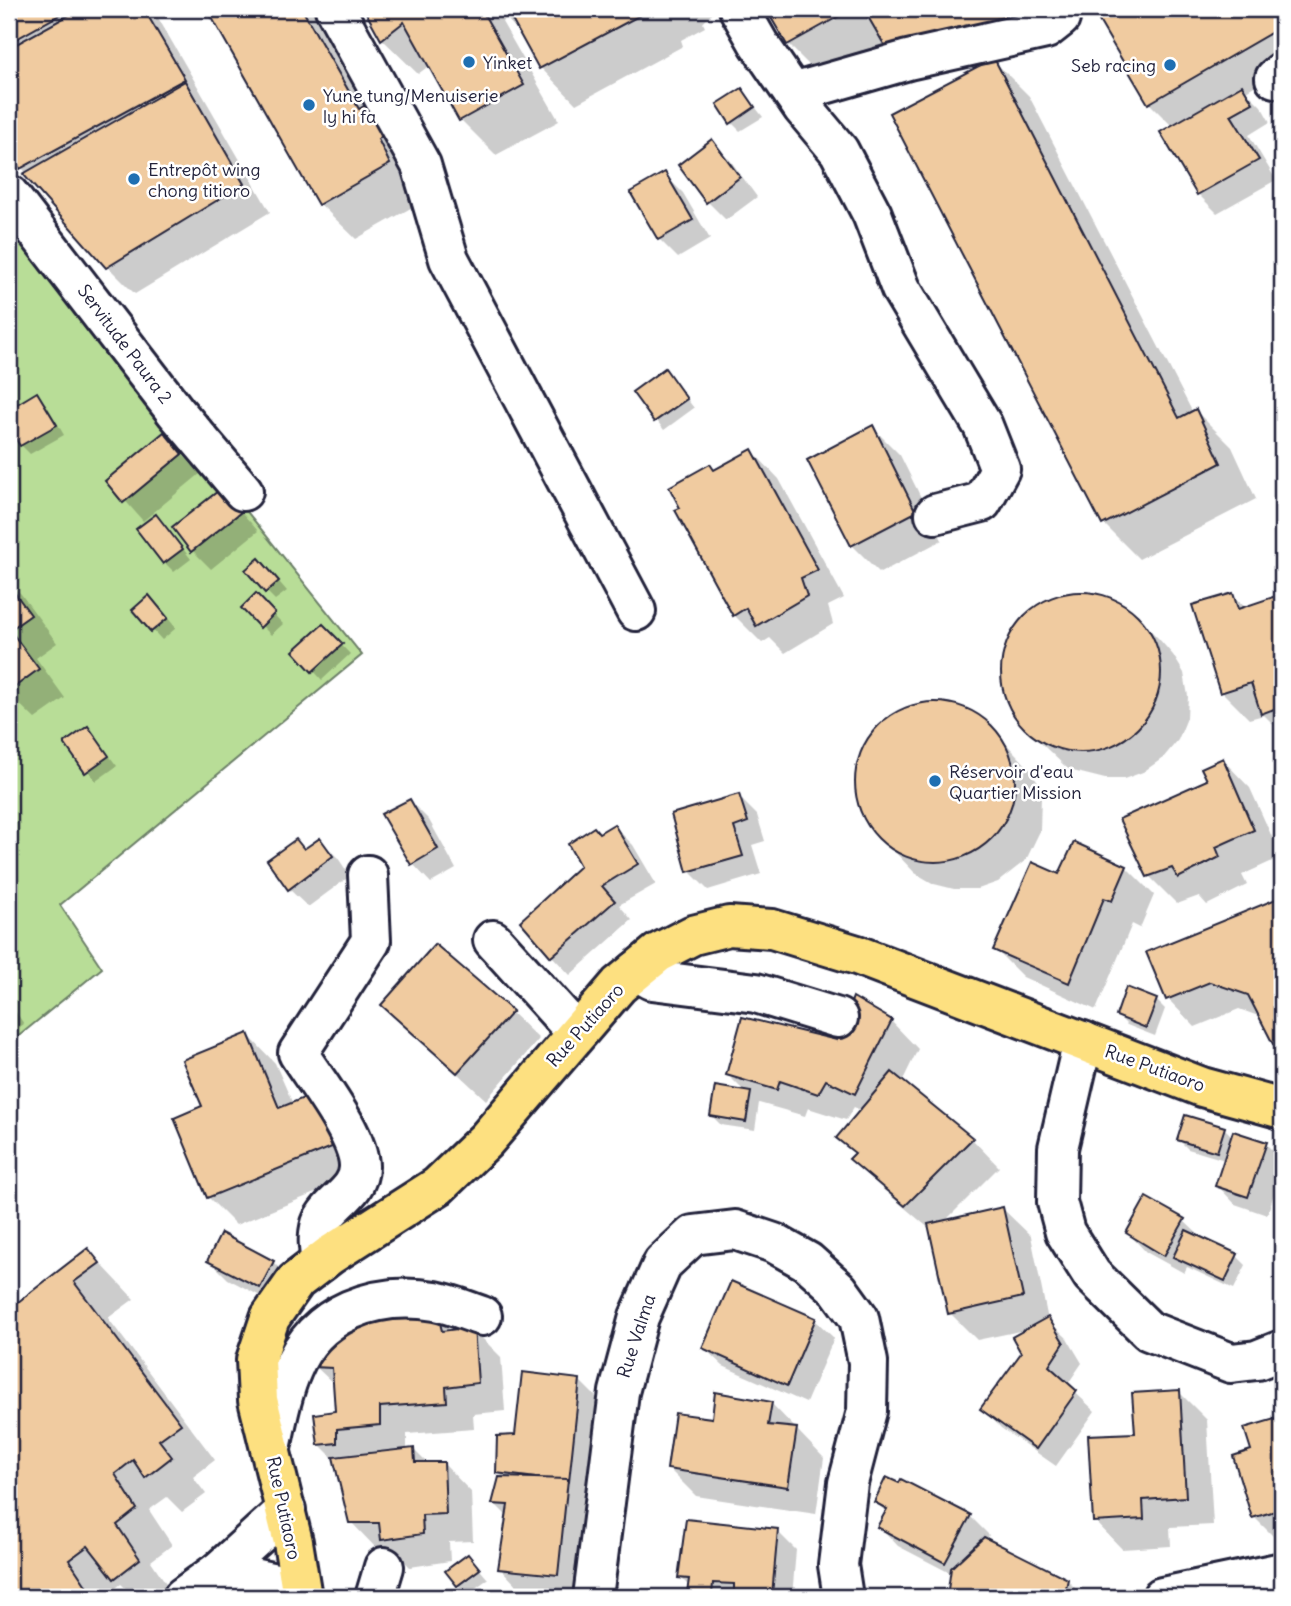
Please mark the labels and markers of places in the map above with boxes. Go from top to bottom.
place label: Yinket [483,51,532,74]
marker: Yinket [461,54,477,70]
place label: Seb racing [1071,54,1156,77]
marker: Seb racing [1162,57,1178,73]
place label: Yune tung/Menuiserie ly hi fa [323,84,499,128]
marker: Yune tung/Menuiserie ly hi fa [301,97,317,113]
place label: Entrepôt wing chong titioro [148,158,261,202]
marker: Entrepôt wing chong titioro [126,171,142,187]
place label: Réservoir d'eau Quartier Mission [949,760,1082,804]
marker: Réservoir d'eau Quartier Mission [927,773,943,789]

